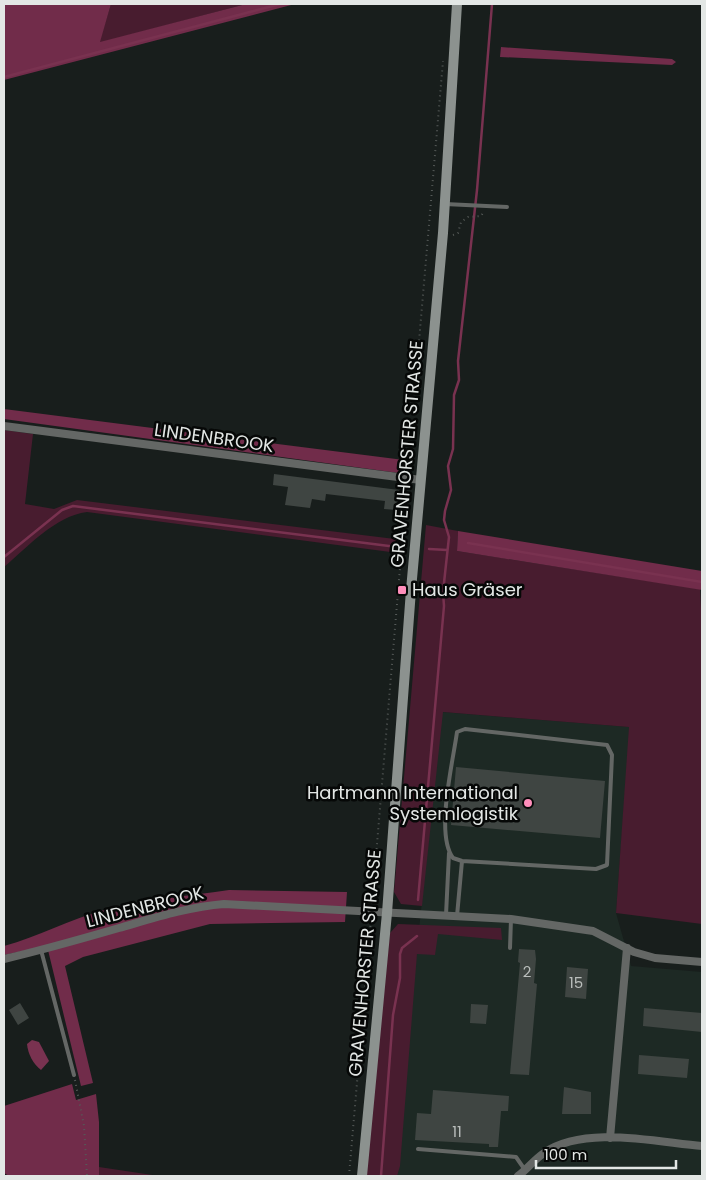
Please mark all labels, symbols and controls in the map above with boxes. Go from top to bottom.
street label: GRAVENHORSTER STRASSE [384,339,429,568]
street label: LINDENBROOK [153,417,276,458]
place label: Haus Gräser [412,577,523,602]
marker: Haus Gräser [396,584,408,596]
place label: Hartmann International Systemlogistik [307,780,519,826]
marker: Hartmann International Systemlogistik [522,797,534,809]
street label: GRAVENHORSTER STRASSE [342,848,387,1077]
street label: LINDENBROOK [83,880,207,933]
house number: 2 [523,961,531,982]
house number: 15 [569,972,583,993]
house number: 11 [452,1121,462,1142]
scale bar [536,1138,676,1170]
text: 100 m [544,1144,587,1165]

